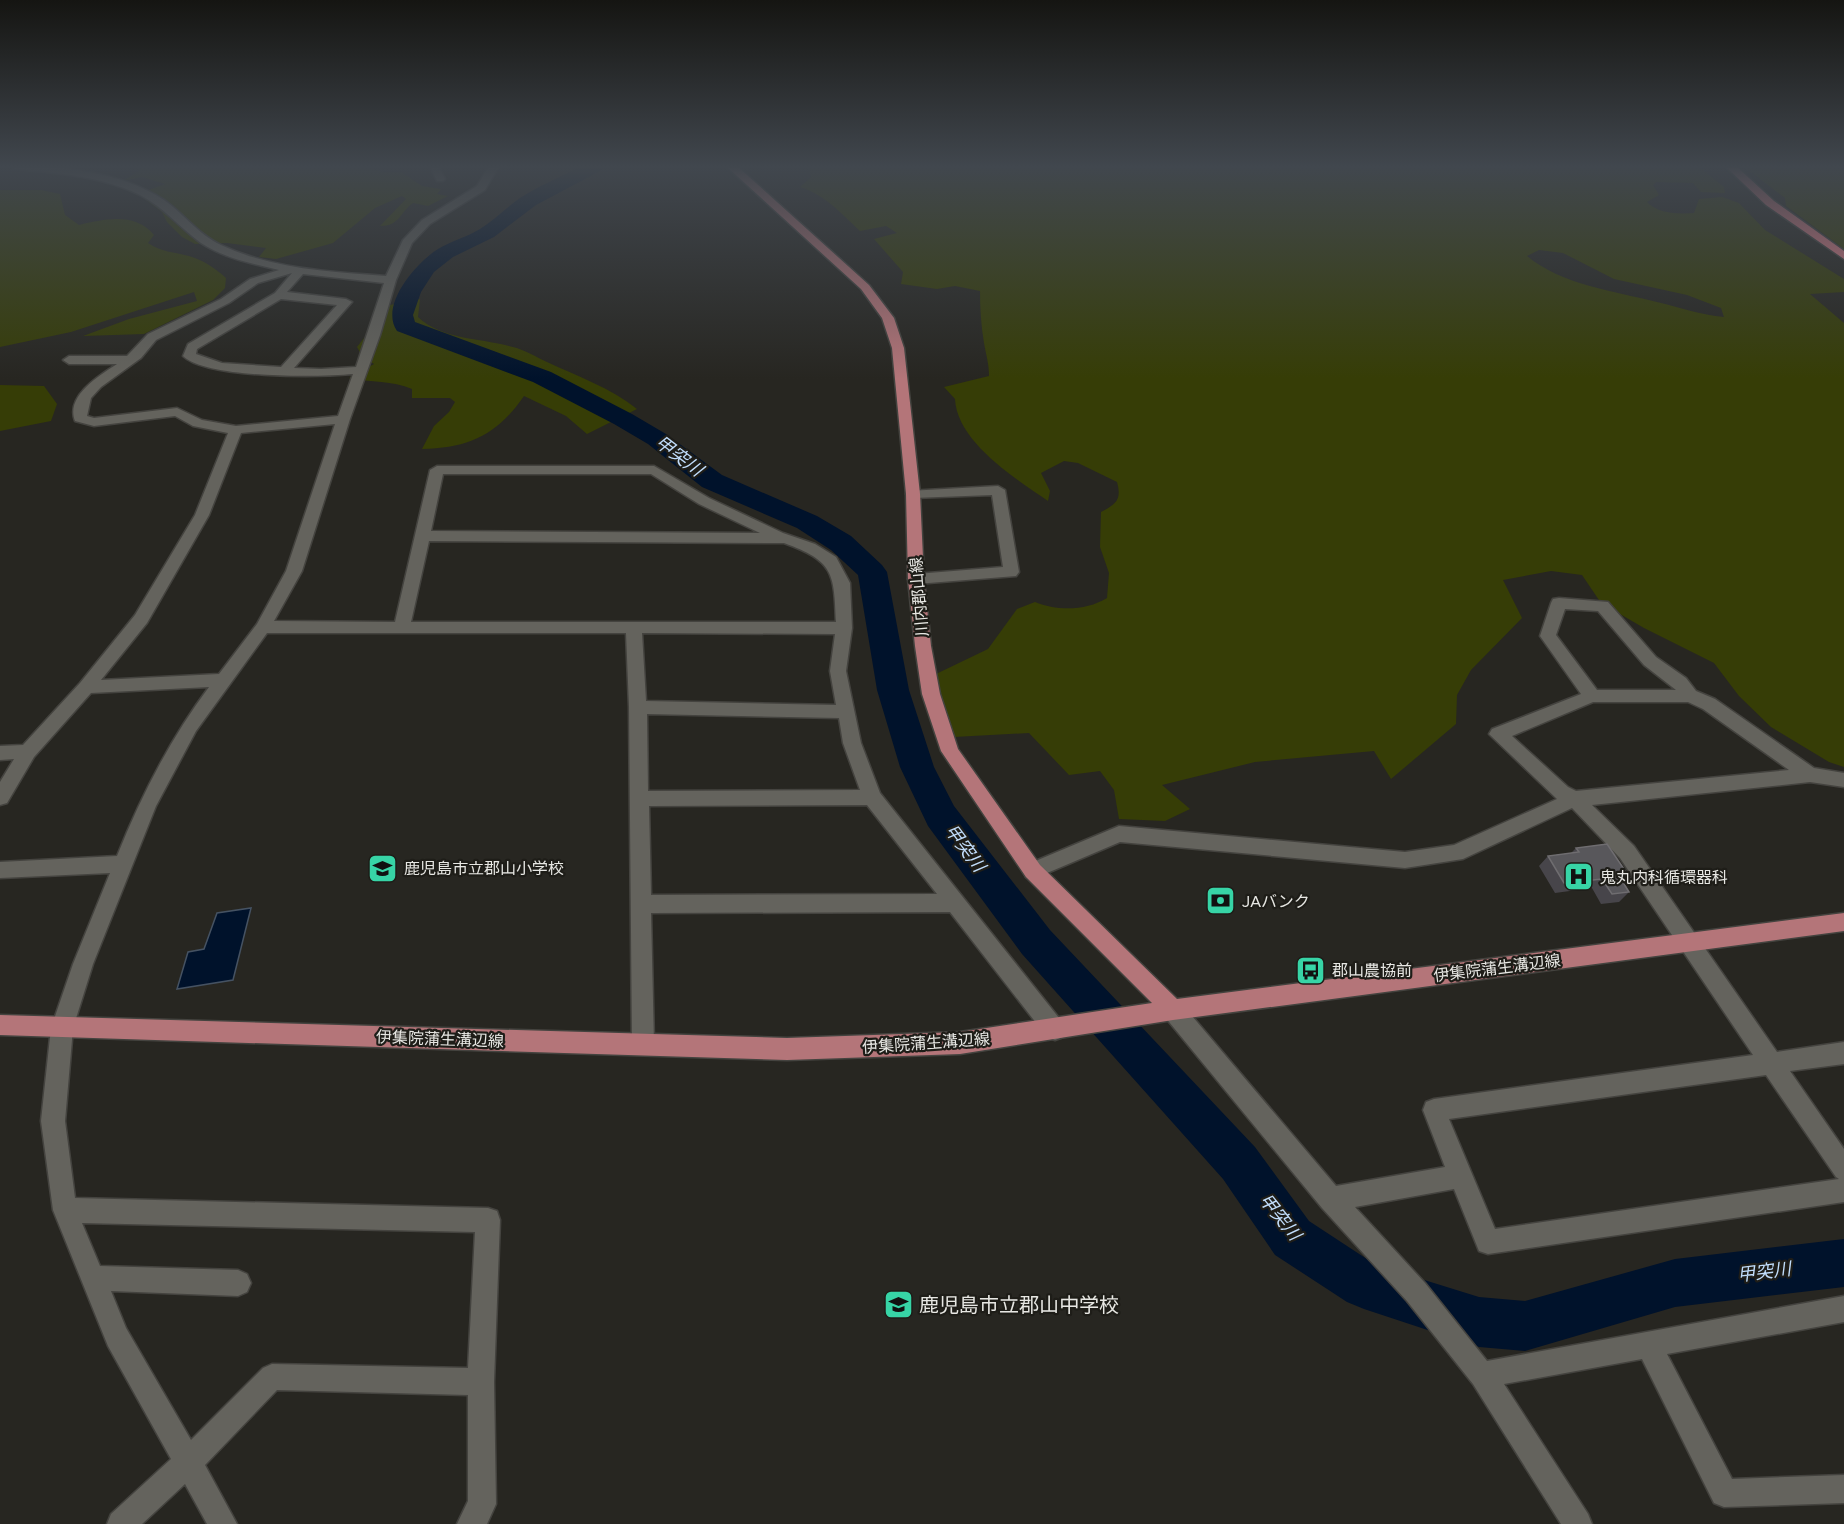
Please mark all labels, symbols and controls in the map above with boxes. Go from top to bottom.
water label: 甲突川 [651,431,709,482]
street label: 川内郡山線 [906,556,932,638]
water label: 甲突川 [940,820,991,878]
school or university icon: 鹿児島市立郡山小学校 [367,852,399,884]
place label: 鹿児島市立郡山小学校 [404,859,564,878]
hospital icon: 鬼丸内科循環器科 [1563,861,1595,893]
place label: 鬼丸内科循環器科 [1600,868,1728,887]
bank icon: JAバンク [1205,885,1237,917]
place label: JAバンク [1242,892,1310,911]
street label: 伊集院蒲生溝辺線 [1432,951,1562,985]
bus stop icon: 郡山農協前 [1295,954,1327,986]
place label: 郡山農協前 [1332,961,1412,980]
street label: 伊集院蒲生溝辺線 [376,1027,504,1051]
street label: 伊集院蒲生溝辺線 [861,1029,991,1057]
water label: 甲突川 [1254,1189,1307,1246]
water label: 甲突川 [1736,1258,1794,1286]
school or university icon: 鹿児島市立郡山中学校 [882,1289,914,1321]
place label: 鹿児島市立郡山中学校 [919,1293,1119,1317]

